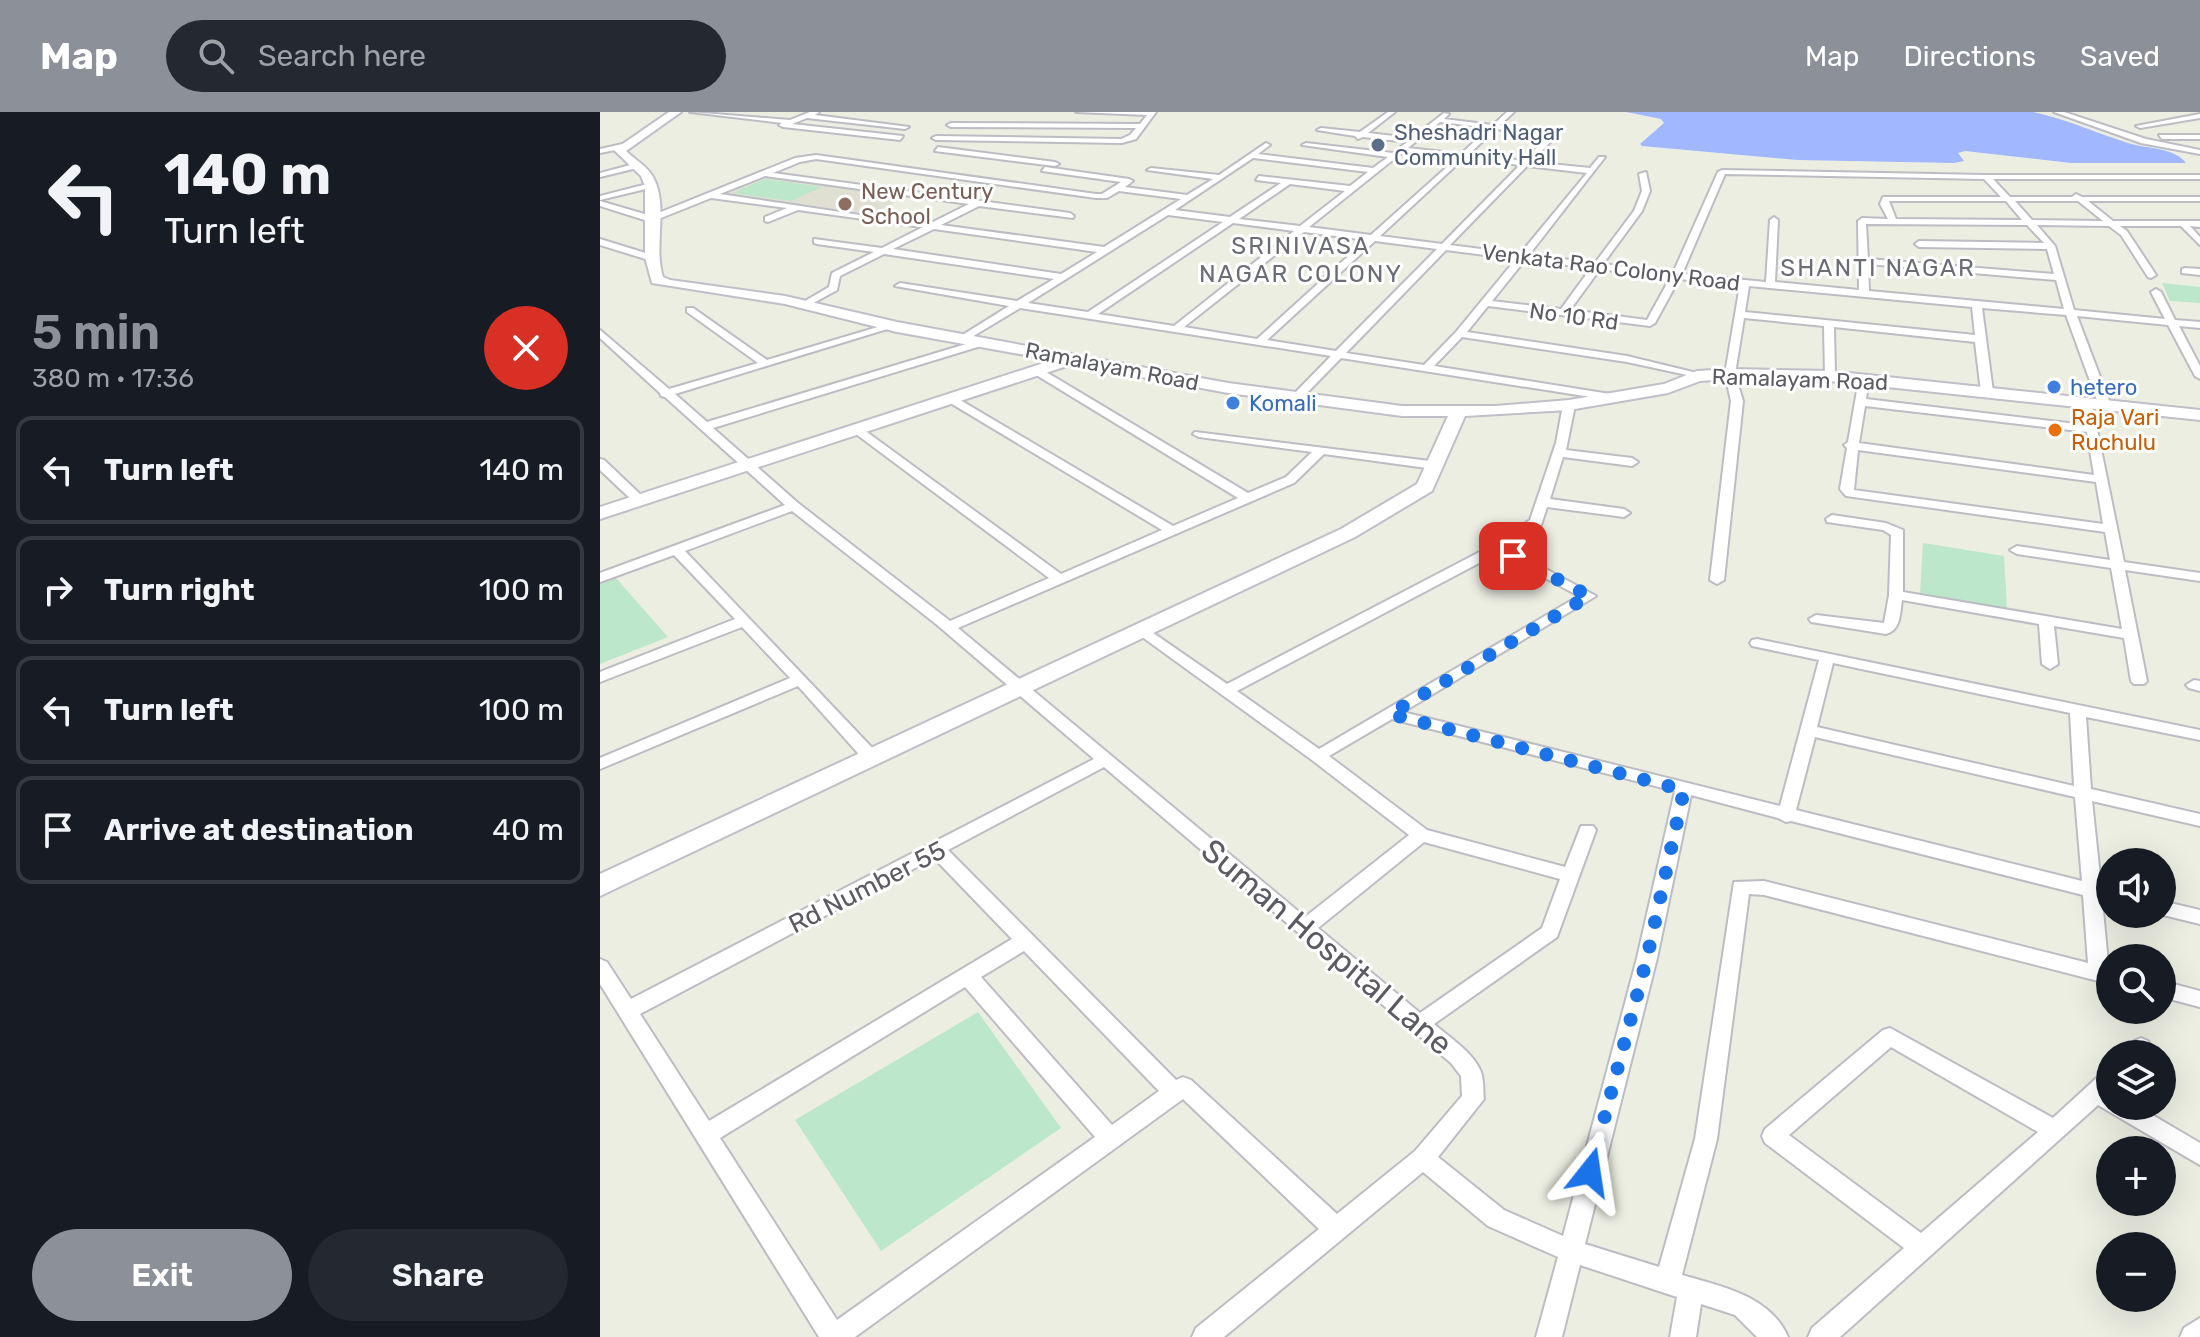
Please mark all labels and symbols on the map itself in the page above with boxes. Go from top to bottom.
place label: Sheshadri Nagar Community Hall [1394,119,1564,171]
marker: Sheshadri Nagar Community Hall [1369,136,1387,154]
place label: New Century School [861,178,993,230]
marker: New Century School [836,195,854,213]
district label: SRINIVASA NAGAR COLONY [1199,232,1403,288]
street label: Venkata Rao Colony Road [1480,238,1742,297]
district label: SHANTI NAGAR [1780,254,1976,282]
street label: No 10 Rd [1528,297,1620,336]
street label: Ramalayam Road [1023,336,1201,397]
street label: Ramalayam Road [1711,363,1889,396]
place label: hetero [2070,374,2137,401]
marker: hetero [2045,378,2063,396]
place label: Komali [1249,390,1317,417]
marker: Komali [1224,394,1242,412]
place label: Raja Vari Ruchulu [2071,404,2159,456]
marker: Raja Vari Ruchulu [2046,421,2064,439]
pin [1479,522,1547,590]
street label: Suman Hospital Lane [1194,831,1460,1063]
street label: Rd Number 55 [784,835,951,940]
position arrow [1548,1130,1632,1214]

